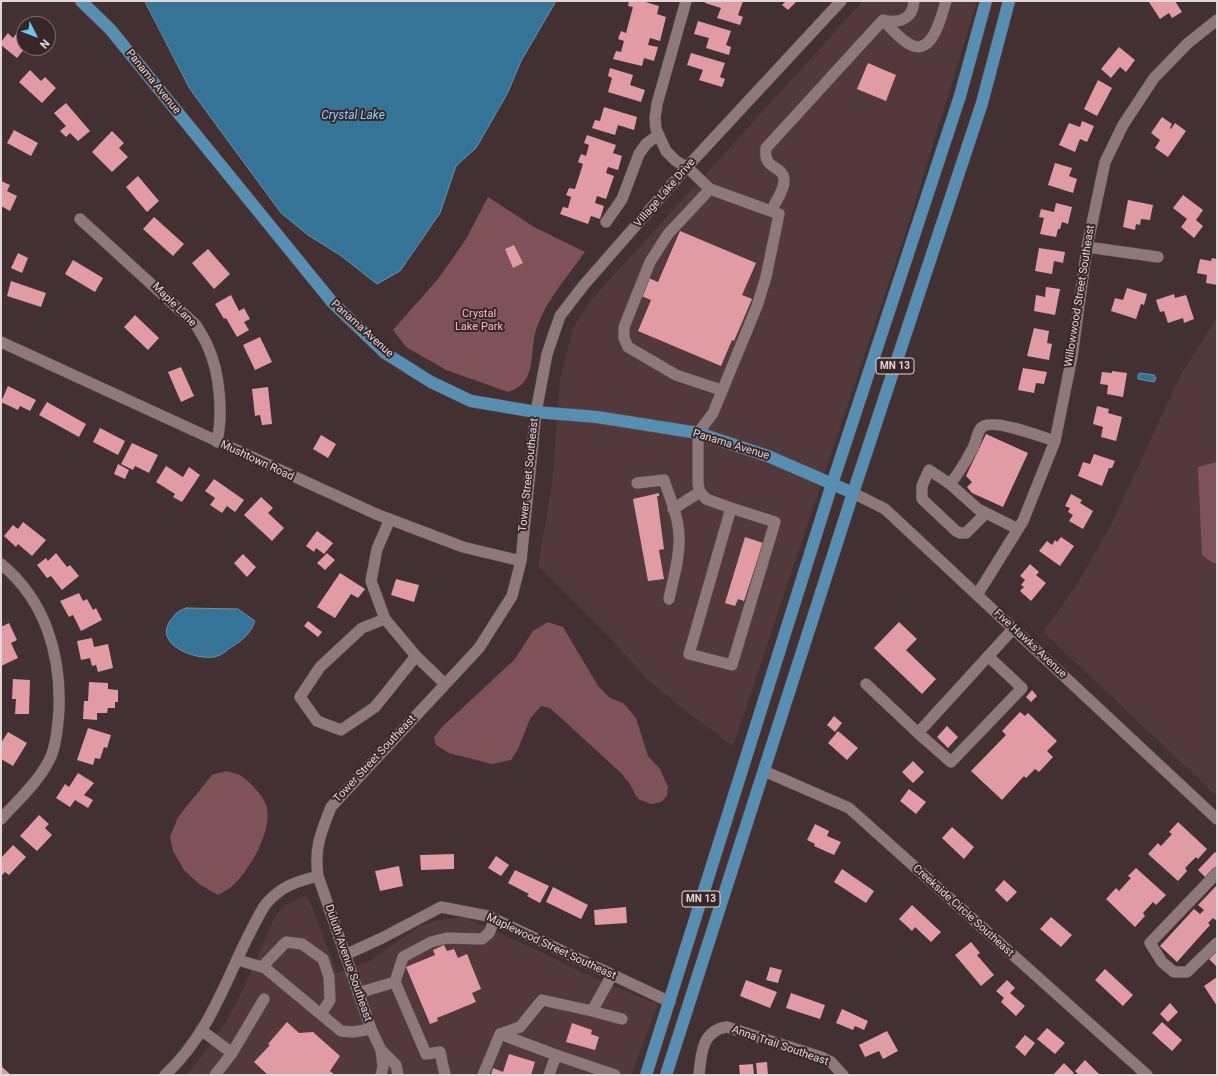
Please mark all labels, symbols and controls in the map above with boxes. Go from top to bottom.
north arrow [16,16,56,56]
text: N [37,36,52,51]
street label: Panama Avenue [123,47,183,117]
water label: Crystal Lake [321,109,385,123]
street label: Village Lake Drive [632,156,698,230]
street label: Willowwood Street Southeast [1062,224,1098,368]
street label: Maple Lane [149,280,199,330]
street label: Panama Avenue [328,298,396,360]
park label: Crystal Lake Park [455,307,503,333]
road number: MN 13 [876,358,914,374]
street label: Tower Street Southeast [516,418,542,532]
street label: Panama Avenue [691,427,771,463]
street label: Mushtown Road [218,438,296,484]
street label: Five Hawks Avenue [991,607,1069,681]
street label: Tower Street Southeast [331,713,419,805]
street label: Creekside Circle Southeast [910,862,1016,960]
road number: MN 13 [682,891,720,907]
street label: Duluth Avenue Southeast [322,903,374,1023]
street label: Maplewood Street Southeast [484,911,618,983]
street label: Anna Trail Southeast [730,1023,830,1069]

